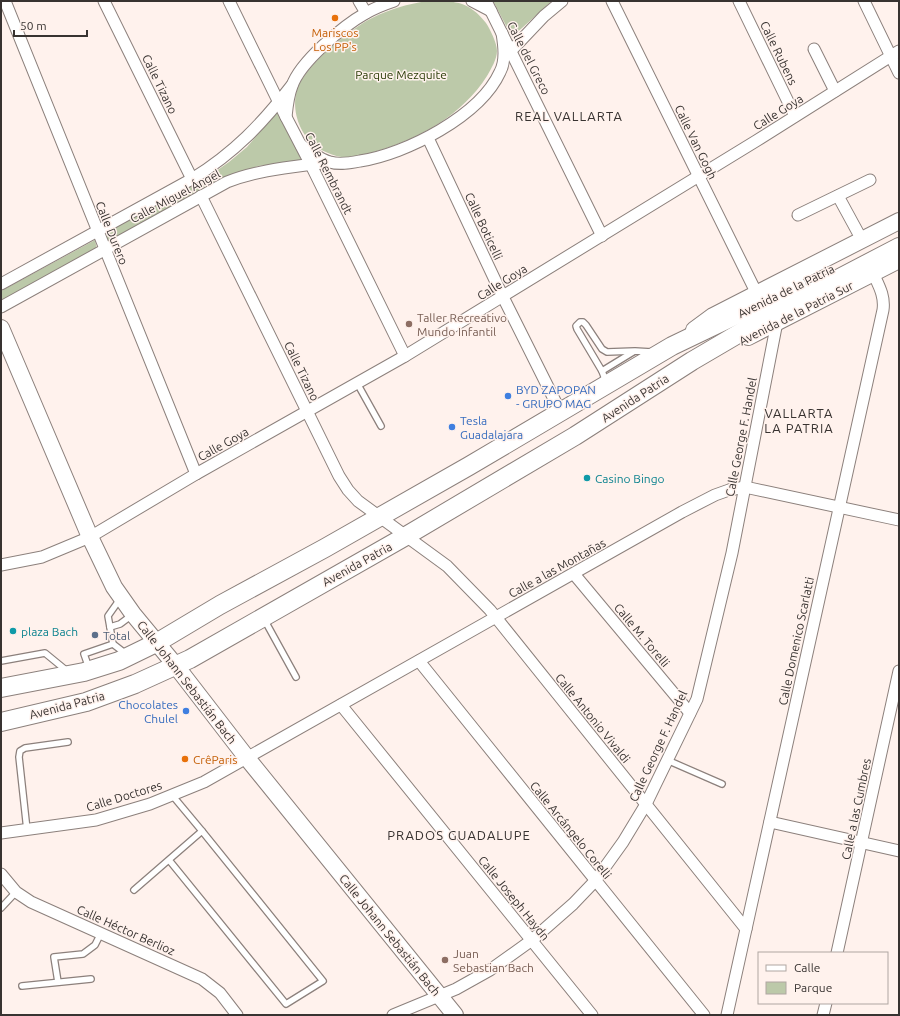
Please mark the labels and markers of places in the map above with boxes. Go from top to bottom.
marker: Mariscos Los PP's [330,13,340,23]
place label: Mariscos Los PP's [311,26,359,53]
place label: Taller Recreativo Mundo Infantil [417,311,507,338]
marker: Taller Recreativo Mundo Infantil [404,319,414,329]
place label: BYD ZAPOPAN - GRUPO MAG [516,383,596,410]
marker: BYD ZAPOPAN - GRUPO MAG [503,391,513,401]
place label: Tesla Guadalajara [460,414,523,441]
marker: Tesla Guadalajara [447,422,457,432]
place label: Casino Bingo [595,472,665,485]
marker: Casino Bingo [582,473,592,483]
place label: plaza Bach [21,625,78,638]
marker: plaza Bach [8,626,18,636]
place label: Total [103,629,130,642]
marker: Total [90,630,100,640]
place label: Chocolates Chulel [118,698,178,725]
marker: Chocolates Chulel [181,706,191,716]
place label: CrêParis [193,753,237,766]
marker: CrêParis [180,754,190,764]
place label: Juan Sebastian Bach [453,947,534,974]
marker: Juan Sebastian Bach [440,955,450,965]

